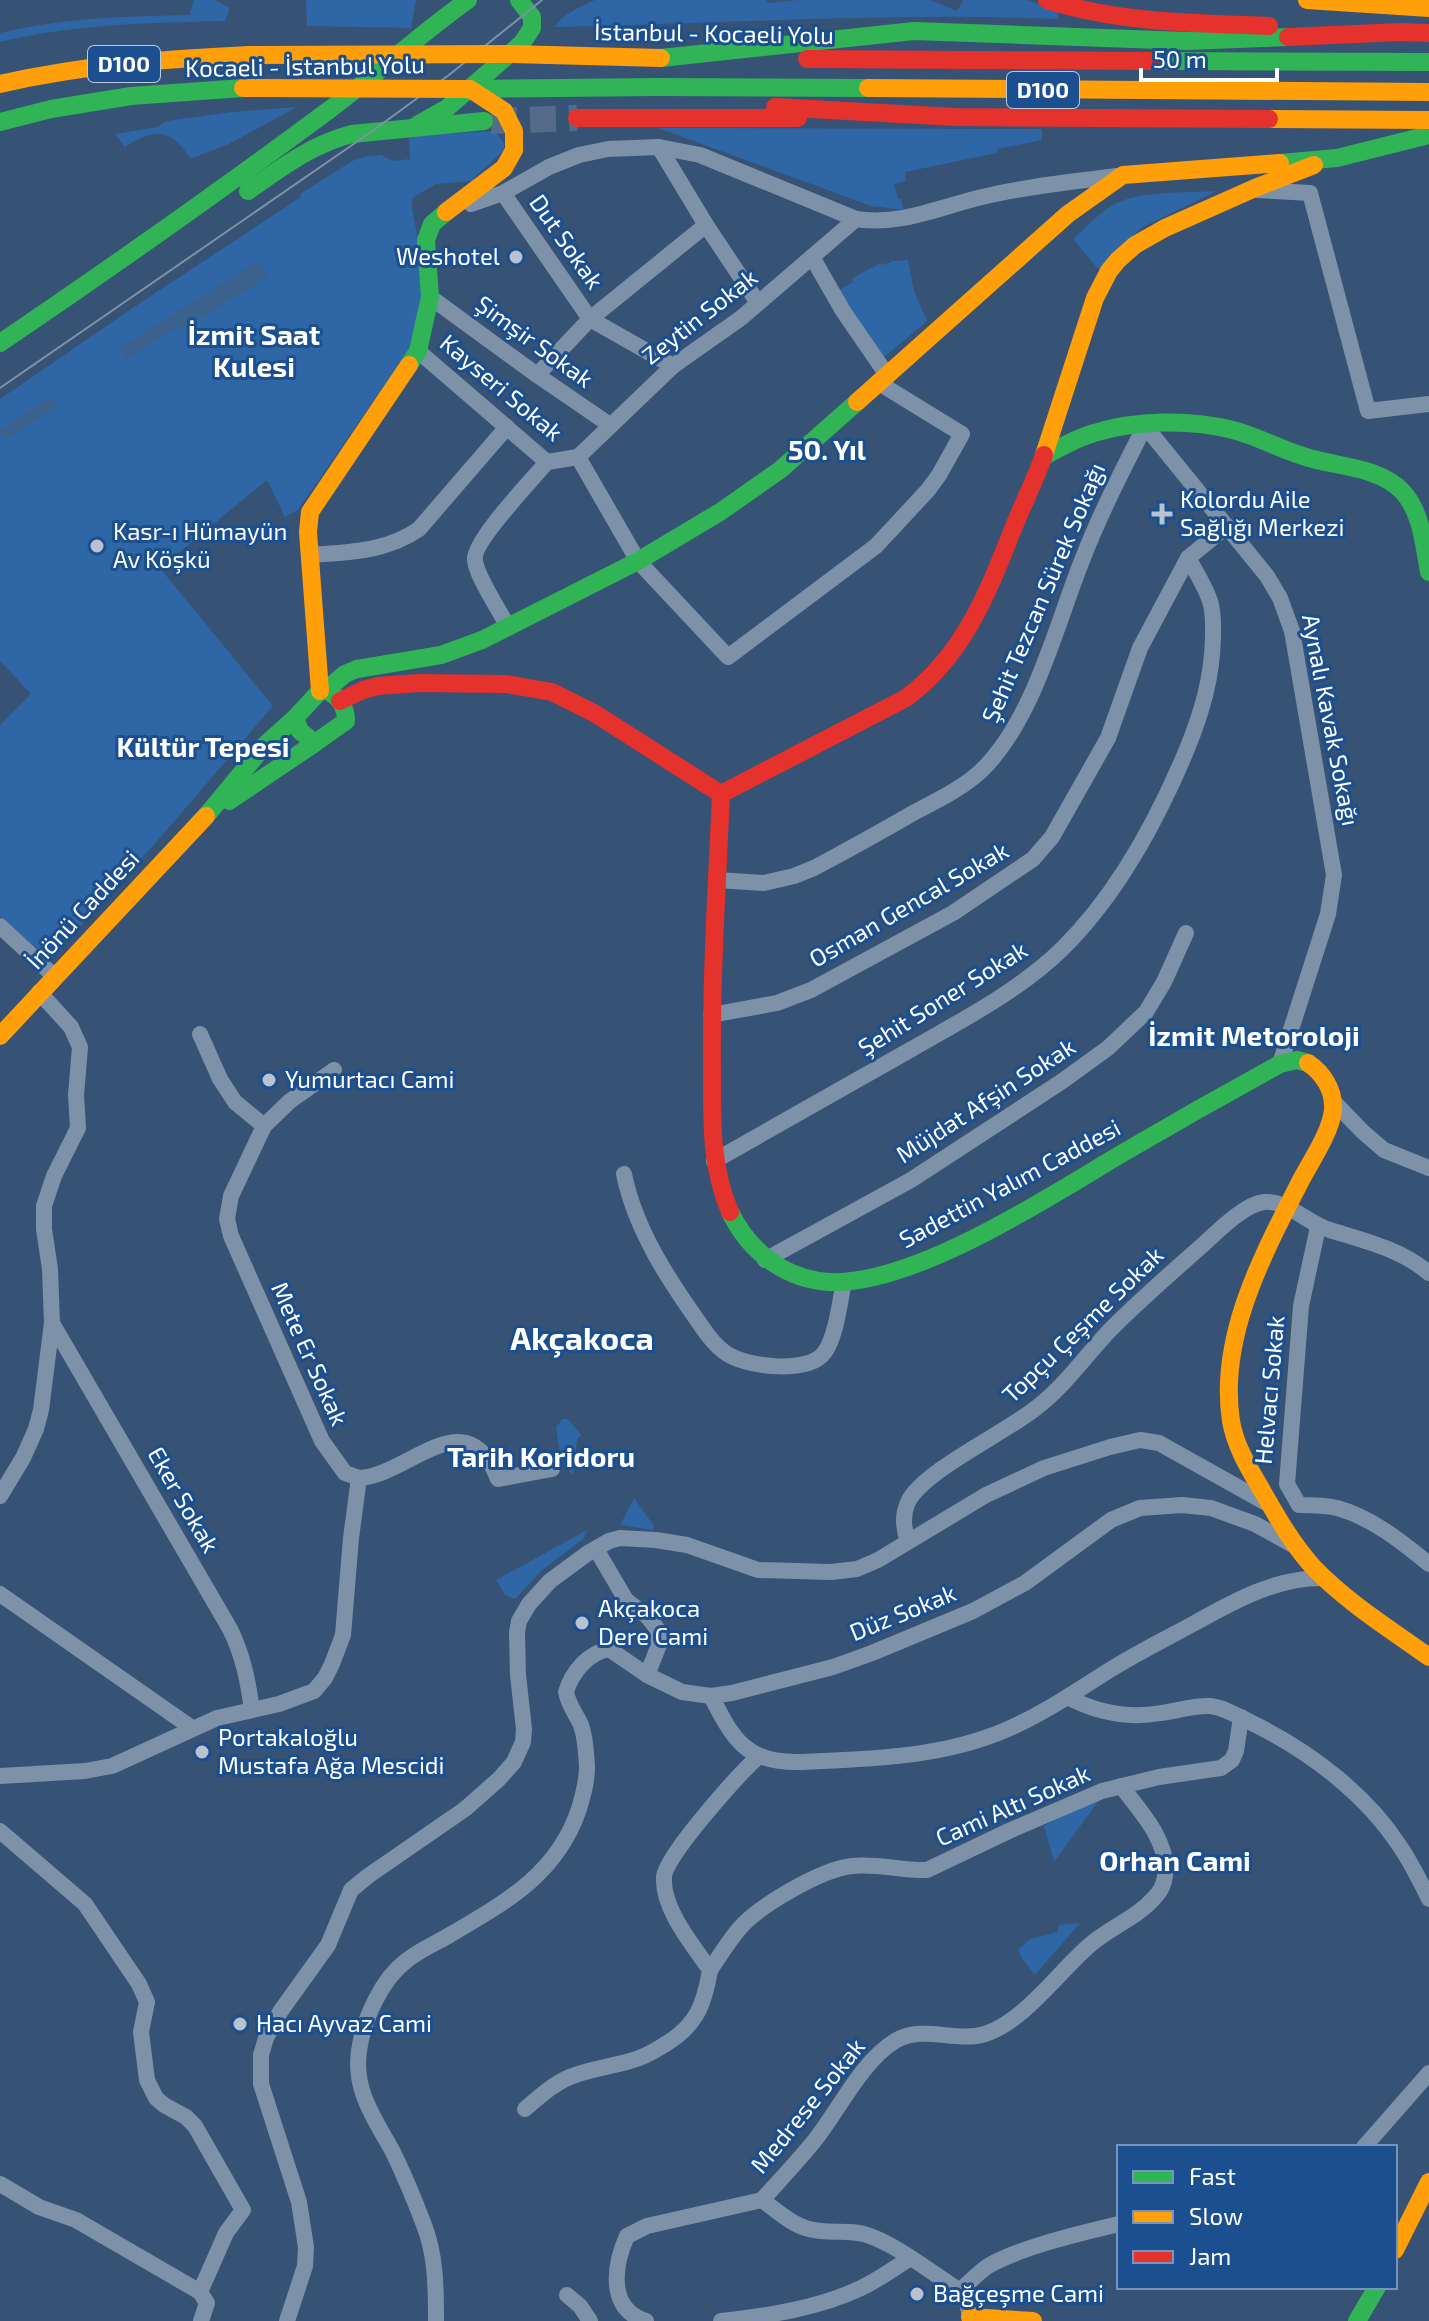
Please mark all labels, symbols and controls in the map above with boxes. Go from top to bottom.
street label: İstanbul - Kocaeli Yolu [594,16,834,49]
scale bar [1141,32,1277,82]
text: 50 m [1153,44,1207,73]
road number: D100 [88,46,160,82]
street label: Kocaeli - İstanbul Yolu [185,49,425,82]
road number: D100 [1007,72,1079,108]
street label: Dut Sokak [524,188,610,294]
place label: Weshotel [396,241,500,270]
marker: Weshotel [507,248,525,266]
street label: Zeytin Sokak [636,262,762,370]
street label: Şimşir Sokak [470,289,599,394]
district label: İzmit Saat Kulesi [188,317,320,383]
street label: Kayseri Sokak [435,327,569,446]
district label: 50. Yıl [788,432,867,466]
street label: Şehit Tezcan Sürek Sokağı [975,458,1111,727]
place label: Kolordu Aile Sağlığı Merkezi [1180,484,1344,541]
marker: Kolordu Aile Sağlığı Merkezi [1151,503,1173,525]
place label: Kasr-ı Hümayün Av Köşkü [113,516,287,574]
marker: Kasr-ı Hümayün Av Köşkü [88,537,106,555]
street label: Aynalı Kavak Sokağı [1297,611,1366,828]
district label: Kültür Tepesi [117,729,290,763]
street label: Osman Gencal Sokak [804,835,1013,973]
street label: İnönü Caddesi [19,843,144,975]
street label: Şehit Soner Sokak [852,934,1033,1062]
district label: İzmit Metoroloji [1148,1018,1360,1052]
street label: Müjdat Afşin Sokak [890,1031,1081,1169]
place label: Yumurtacı Cami [285,1064,455,1093]
marker: Yumurtacı Cami [260,1071,278,1089]
street label: Sadettin Yalım Caddesi [894,1112,1125,1253]
street label: Topçu Çeşme Sokak [996,1240,1169,1409]
street label: Mete Er Sokak [266,1277,355,1430]
street label: Helvacı Sokak [1248,1314,1289,1465]
district label: Akçakoca [510,1318,654,1358]
district label: Tarih Koridoru [447,1439,635,1473]
street label: Eker Sokak [142,1441,226,1557]
street label: Düz Sokak [845,1577,960,1646]
place label: Akçakoca Dere Cami [598,1593,708,1650]
marker: Akçakoca Dere Cami [573,1614,591,1632]
place label: Portakaloğlu Mustafa Ağa Mescidi [218,1722,445,1779]
marker: Portakaloğlu Mustafa Ağa Mescidi [193,1743,211,1761]
street label: Cami Altı Sokak [931,1758,1094,1852]
district label: Orhan Cami [1099,1843,1251,1877]
place label: Hacı Ayvaz Cami [256,2008,432,2037]
marker: Hacı Ayvaz Cami [231,2015,249,2033]
street label: Medrese Sokak [744,2032,870,2178]
legend [1117,2145,1397,2289]
text: Fast [1189,2161,1236,2190]
text: Slow [1189,2201,1243,2230]
text: Jam [1189,2241,1231,2270]
place label: Bağçeşme Cami [933,2278,1104,2308]
marker: Bağçeşme Cami [908,2285,926,2303]

